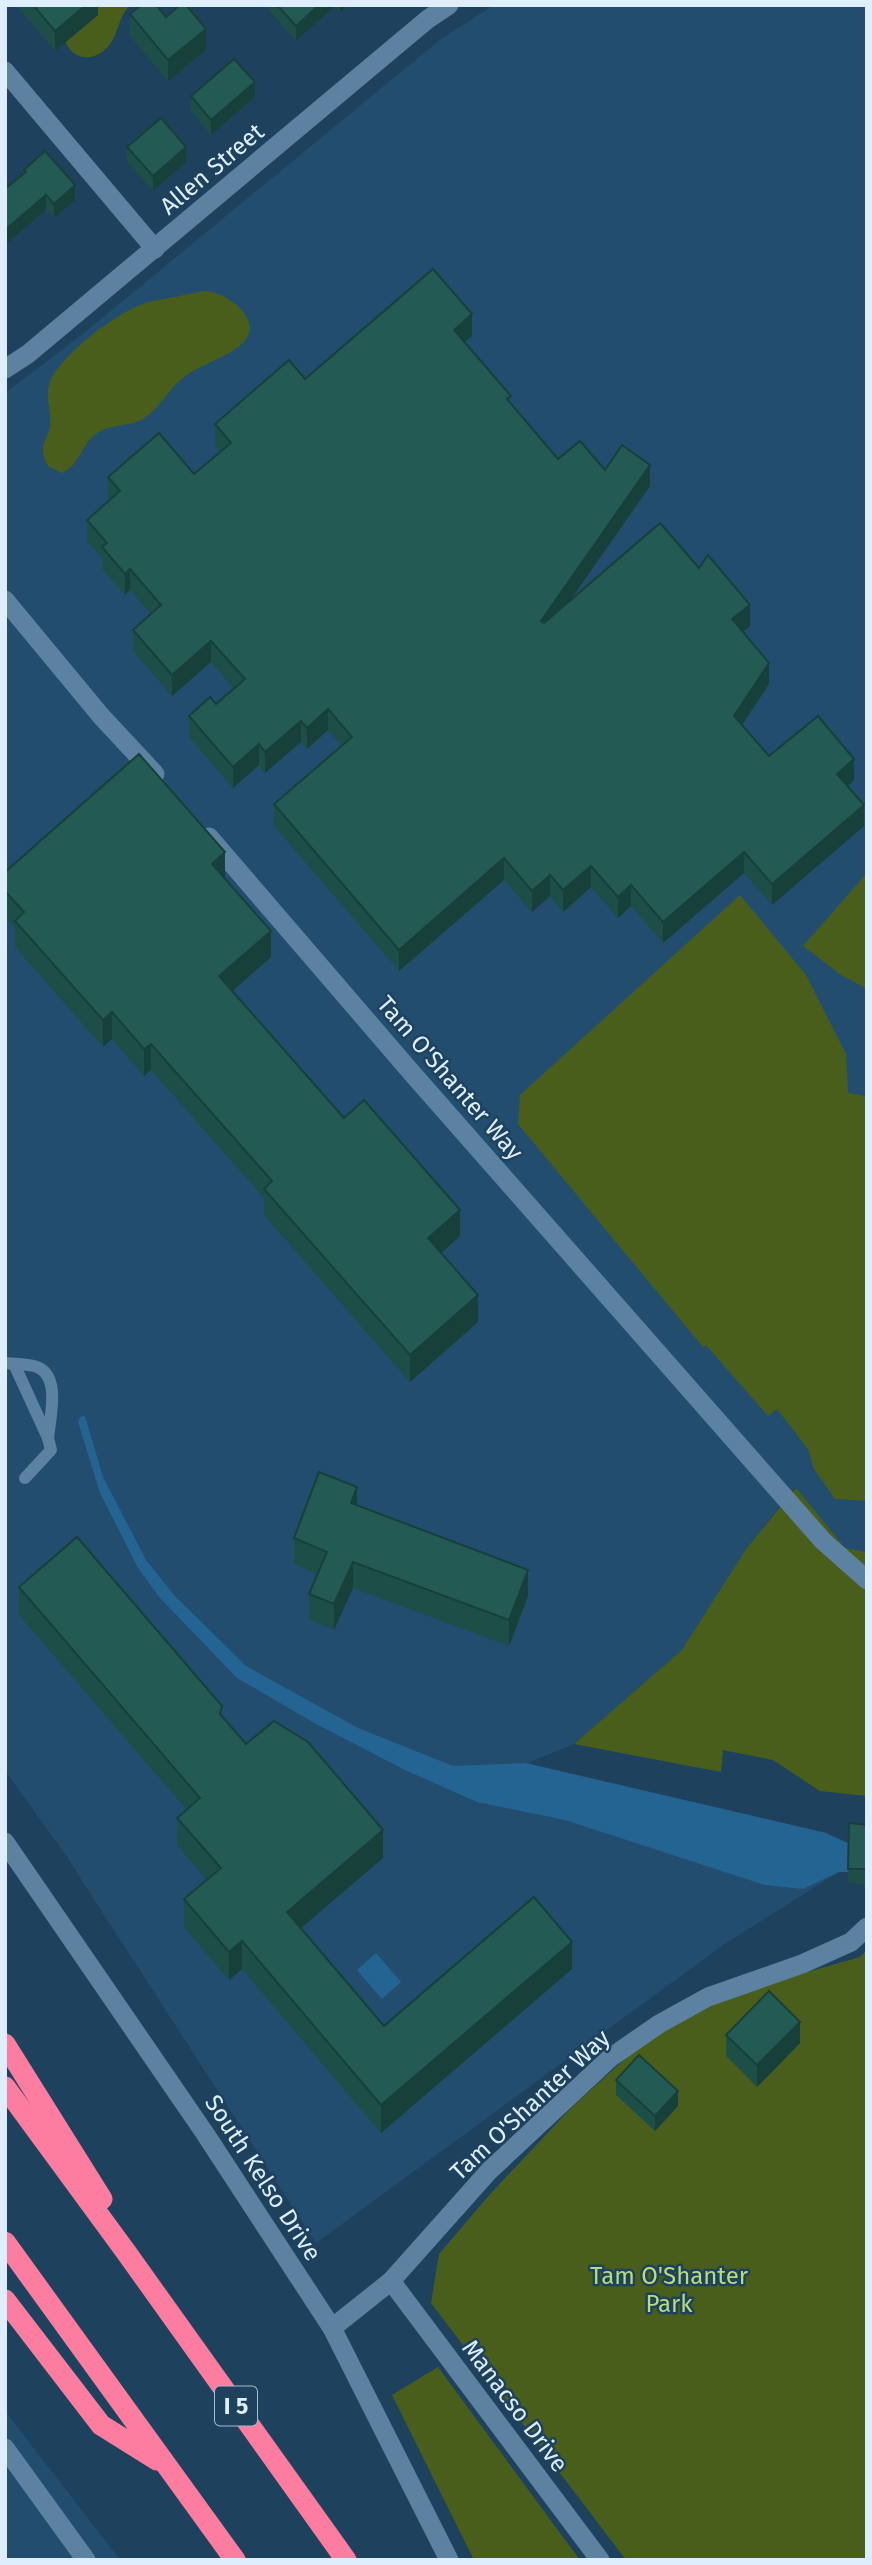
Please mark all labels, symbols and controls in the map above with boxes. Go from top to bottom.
street label: Allen Street [155,117,270,220]
street label: Tam O'Shanter Way [371,990,529,1166]
street label: Tam O'Shanter Way [444,2024,616,2186]
street label: South Kelso Drive [199,2090,327,2266]
park label: Tam O'Shanter Park [590,2262,749,2318]
street label: Manacso Drive [456,2334,574,2478]
road number: I 5 [215,2386,257,2426]

